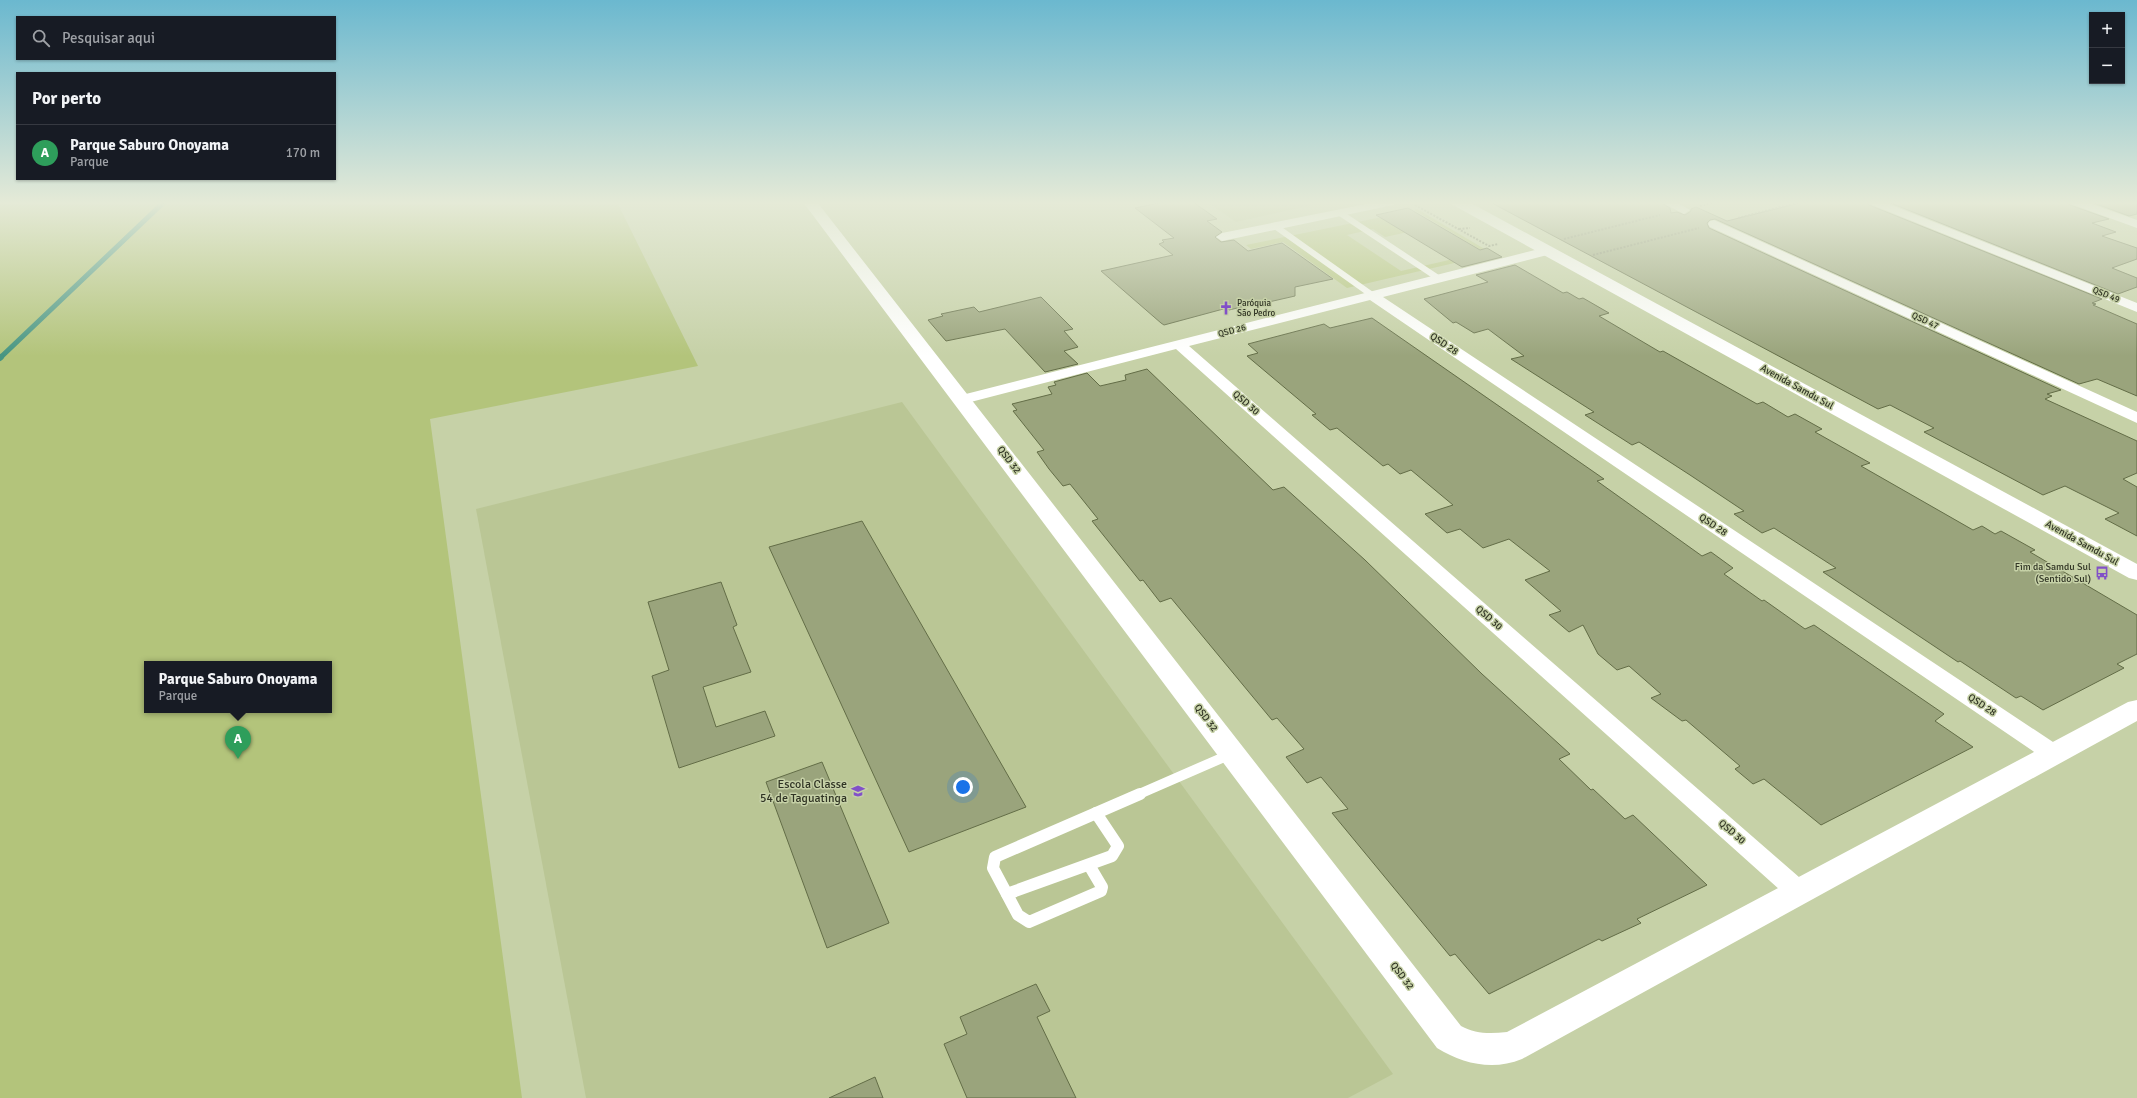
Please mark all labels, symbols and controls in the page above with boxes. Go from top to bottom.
map controls [2089,12,2125,84]
button: + [2089,12,2125,48]
search box [16,16,336,60]
icon: search [30,27,52,49]
text: Pesquisar aqui [62,29,155,47]
button: − [2089,48,2125,84]
text: Por perto [32,88,101,109]
text: Parque Saburo Onoyama [70,136,229,154]
text: A [41,145,49,161]
text: 170 m [286,145,320,161]
text: Parque [70,154,109,170]
street label: QSD 49 [2091,285,2121,305]
place label: Paróquia São Pedro [1237,298,1275,319]
church icon: Paróquia São Pedro [1218,300,1234,316]
street label: QSD 47 [1910,310,1940,332]
street label: QSD 26 [1217,322,1247,340]
street label: QSD 28 [1428,330,1460,358]
street label: Avenida Samdu Sul [1758,362,1836,412]
street label: QSD 30 [1230,388,1262,418]
street label: QSD 32 [995,444,1023,476]
street label: QSD 28 [1697,511,1729,539]
street label: Avenida Samdu Sul [2043,518,2121,568]
place label: Fim da Samdu Sul (Sentido Sul) [2015,561,2091,585]
bus stop icon: Fim da Samdu Sul (Sentido Sul) [2094,565,2110,581]
street label: QSD 30 [1473,603,1505,633]
popup [144,661,332,713]
text: Parque Saburo Onoyama [159,670,317,688]
text: Parque [159,688,197,704]
street label: QSD 28 [1966,691,1998,719]
street label: QSD 32 [1192,702,1220,734]
pin: A [225,726,251,759]
place label: Escola Classe 54 de Taguatinga [760,777,847,806]
your location [953,777,973,797]
school or university icon: Escola Classe 54 de Taguatinga [850,783,866,799]
street label: QSD 30 [1716,817,1748,847]
street label: QSD 32 [1388,960,1416,992]

